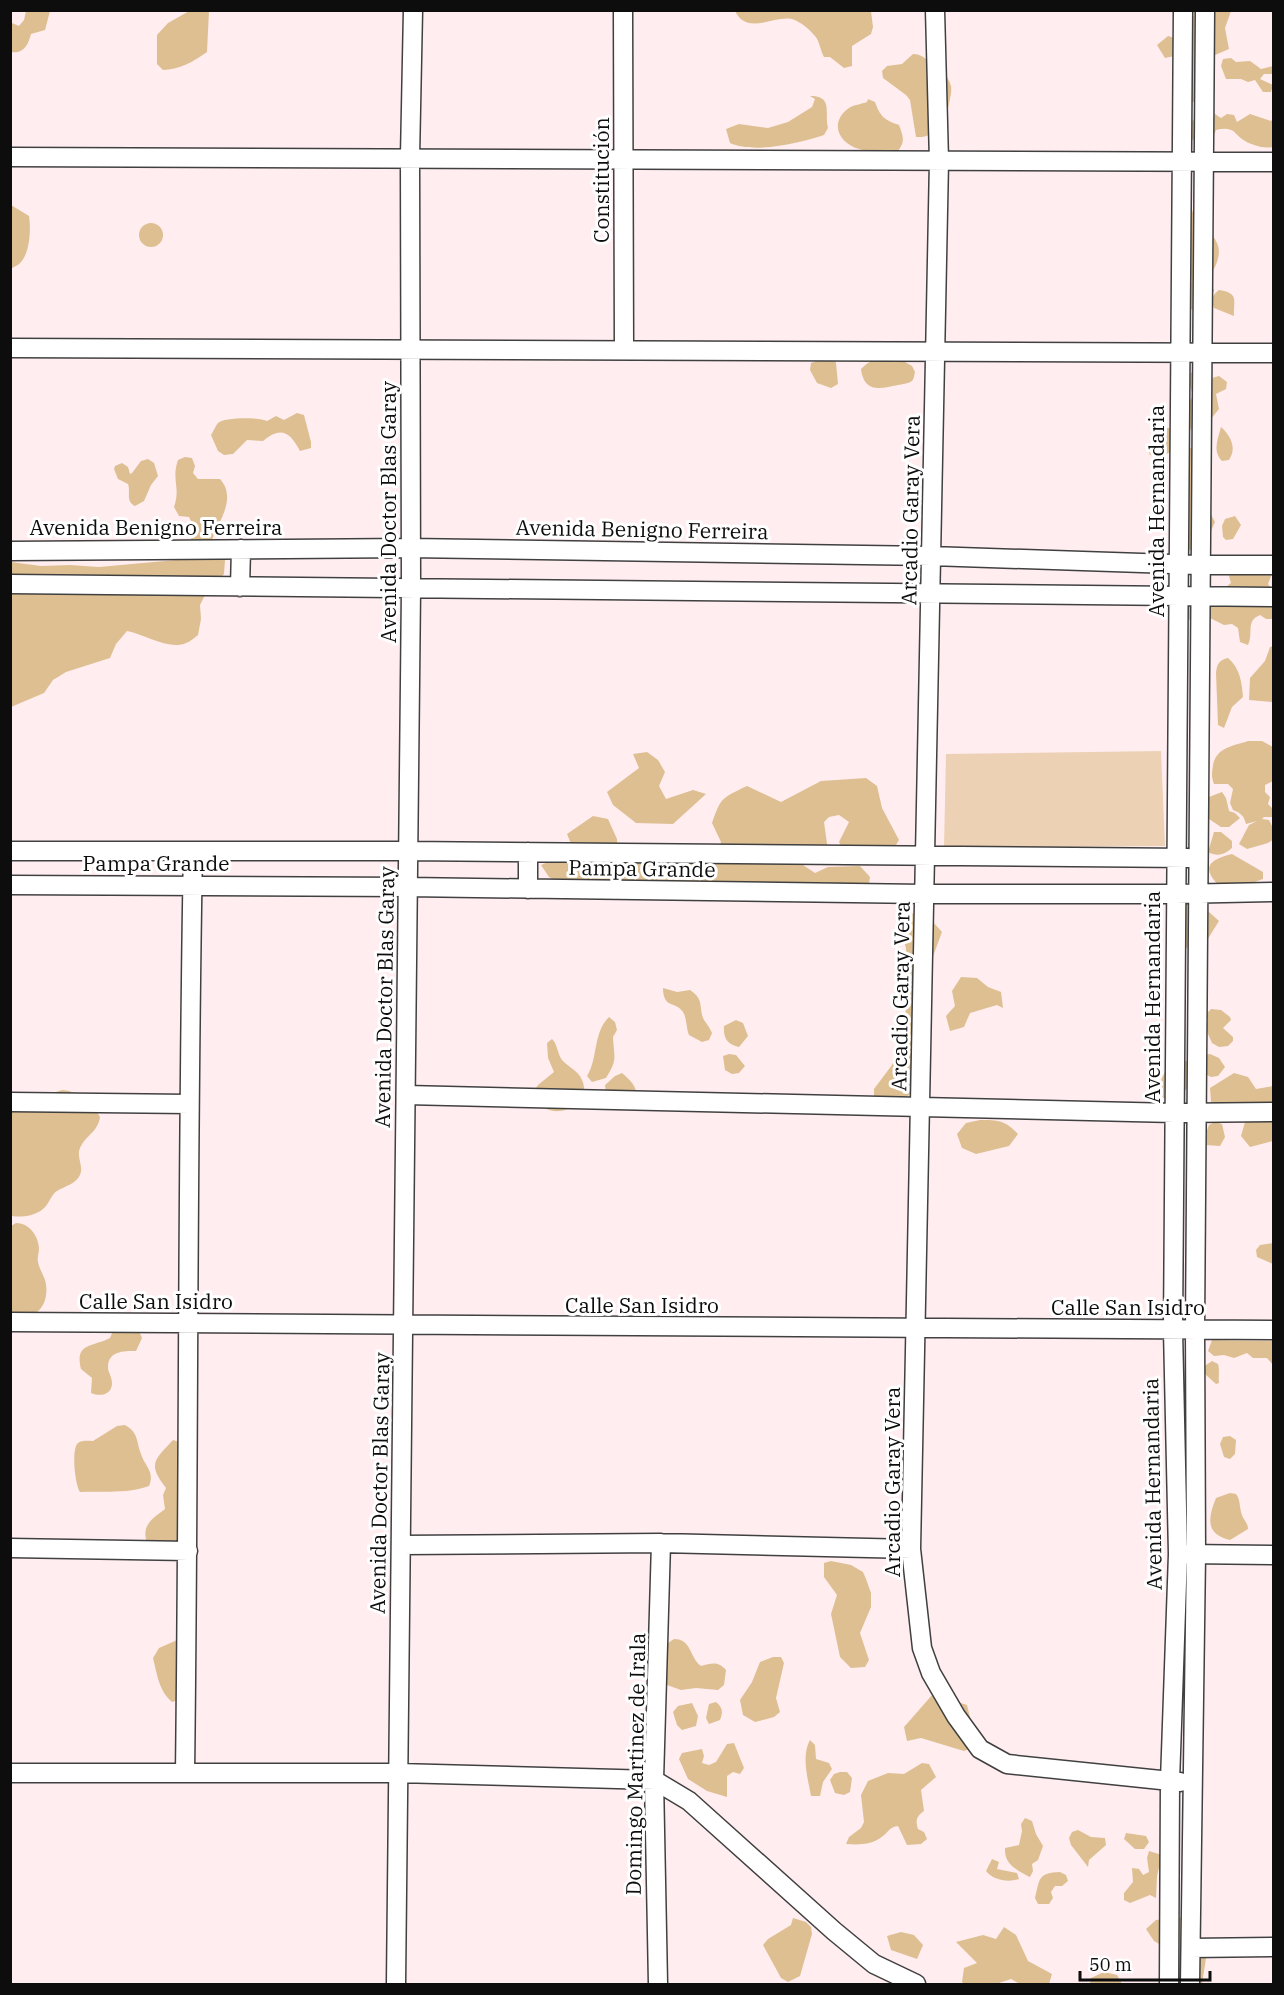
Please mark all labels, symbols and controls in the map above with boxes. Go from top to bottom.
street label: Constitución [587,117,615,243]
street label: Avenida Doctor Blas Garay [374,380,402,643]
street label: Avenida Hernandaria [1142,405,1170,617]
street label: Arcadio Garay Vera [894,415,926,605]
street label: Avenida Benigno Ferreira [29,513,283,541]
street label: Avenida Benigno Ferreira [515,513,769,545]
street label: Pampa Grande [82,849,230,877]
street label: Pampa Grande [568,853,716,883]
street label: Avenida Doctor Blas Garay [368,865,400,1128]
street label: Avenida Hernandaria [1138,891,1166,1103]
street label: Arcadio Garay Vera [884,901,916,1091]
street label: Calle San Isidro [79,1287,233,1315]
street label: Calle San Isidro [565,1291,719,1319]
street label: Calle San Isidro [1051,1293,1205,1321]
street label: Avenida Doctor Blas Garay [363,1351,395,1614]
street label: Avenida Hernandaria [1136,1378,1168,1590]
street label: Arcadio Garay Vera [878,1387,906,1577]
street label: Domingo Martinez de Irala [619,1632,651,1896]
scale bar [1080,1944,1210,1982]
text: 50 m [1089,1953,1132,1976]

